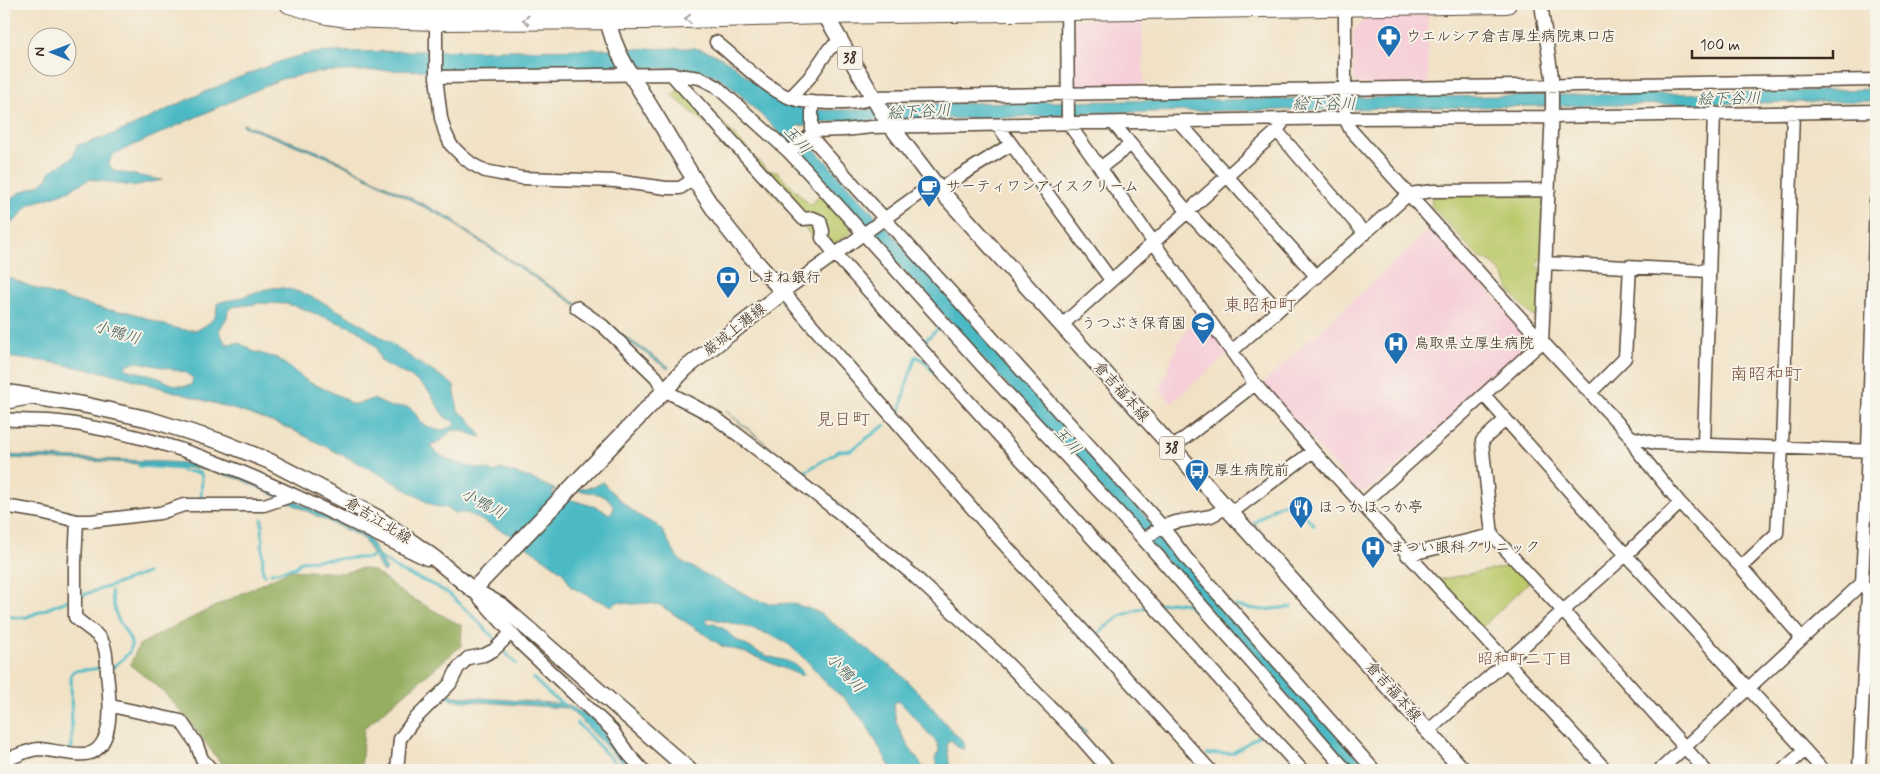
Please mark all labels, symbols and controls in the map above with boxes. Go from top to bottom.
one-way arrow [684,14,692,24]
one-way arrow [522,15,530,25]
pharmacy icon: ウエルシア倉吉厚生病院東口店 [1376,24,1402,58]
place label: ウエルシア倉吉厚生病院東口店 [1406,27,1616,47]
north arrow [28,28,78,78]
scale bar [1692,28,1834,60]
text: 100 m [1700,36,1740,56]
road number: 38 [838,46,862,70]
text: N [31,47,49,57]
water label: 絵下谷川 [1697,88,1761,110]
water label: 絵下谷川 [1292,94,1356,115]
water label: 絵下谷川 [886,100,952,124]
water label: 玉川 [778,121,816,159]
cafe icon: サーティワンアイスクリーム [916,174,942,208]
place label: サーティワンアイスクリーム [946,177,1139,197]
bank icon: しまね銀行 [715,265,741,299]
place label: しまね銀行 [746,268,821,288]
district label: 東昭和町 [1224,294,1296,318]
street label: 巌城上灘線 [699,299,771,361]
school or university icon: うつぶき保育園 [1190,311,1216,345]
place label: うつぶき保育園 [1081,314,1186,334]
water label: 小鴨川 [91,316,143,350]
hospital icon: 鳥取県立厚生病院 [1383,331,1409,365]
place label: 鳥取県立厚生病院 [1414,334,1534,354]
street label: 倉吉福本線 [1088,357,1154,427]
district label: 南昭和町 [1730,363,1802,387]
district label: 見日町 [816,408,870,432]
water label: 玉川 [1048,422,1086,460]
road number: 38 [1160,436,1184,459]
bus stop icon: 厚生病院前 [1184,458,1210,492]
place label: 厚生病院前 [1214,461,1289,481]
water label: 小鴨川 [457,483,509,525]
street label: 倉吉江北線 [341,493,415,549]
restaurant icon: ほっかほっか亭 [1288,495,1314,529]
place label: ほっかほっか亭 [1318,498,1423,518]
hospital icon: まつい眼科クリニック [1360,535,1386,569]
place label: まつい眼科クリニック [1390,538,1540,558]
water label: 小鴨川 [821,648,869,698]
district label: 昭和町二丁目 [1477,649,1573,670]
street label: 倉吉福本線 [1360,657,1426,727]

